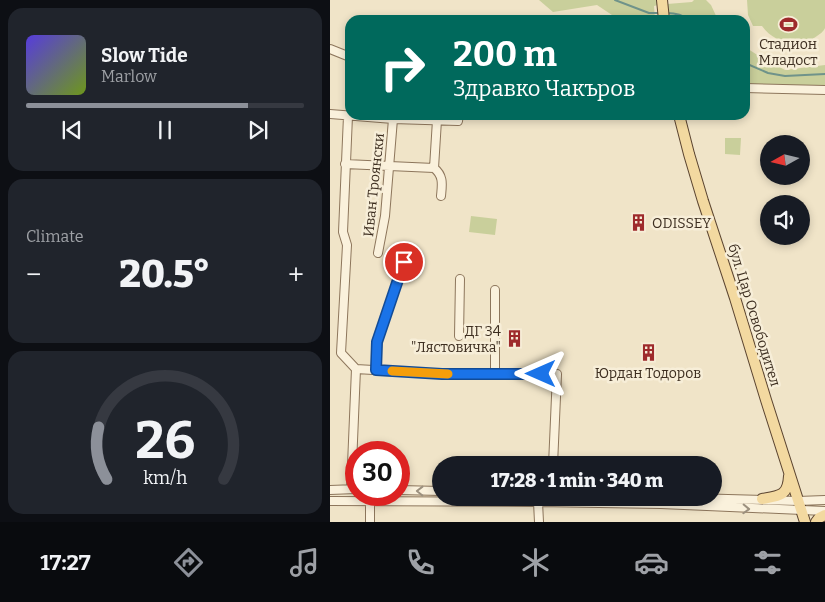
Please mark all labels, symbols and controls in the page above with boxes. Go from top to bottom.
sports icon: Стадион Младост [778,14,798,34]
text: 200 m [453,33,557,75]
icon: right [370,35,435,100]
place label: Стадион Младост [758,36,818,69]
text: Slow Tide [101,44,188,67]
text: Marlow [101,67,157,86]
text: Здравко Чакъров [453,75,635,102]
icon: previous [58,116,86,144]
icon: pause [151,116,179,144]
icon: next [244,116,272,144]
street label: Иван Троянски [360,132,388,238]
north arrow [760,135,810,185]
map controls [760,135,810,245]
button: sound [760,195,810,245]
building icon: ODISSEY [628,213,648,233]
place label: ODISSEY [652,215,711,232]
text: Climate [26,227,84,246]
pin [383,241,425,283]
street label: бул. Цар Освободител [724,242,784,388]
icon: arrive [390,248,418,276]
text: 20.5° [119,251,210,297]
text: − [26,258,41,291]
text: + [288,258,304,291]
place label: ДГ 34 "Лястовичка" [411,323,501,356]
building icon: ДГ 34 "Лястовичка" [505,329,525,349]
building icon: Юрдан Тодоров [638,343,658,363]
position arrow [514,347,566,399]
place label: Юрдан Тодоров [595,365,701,382]
text: 26 [135,409,195,472]
speed limit sign: 30 [345,441,410,506]
text: km/h [143,467,187,489]
text: 17:28 · 1 min · 340 m [491,469,663,492]
one-way arrow [416,485,424,496]
one-way arrow [742,503,750,514]
icon: directions [171,545,206,580]
icon: music [287,545,322,580]
icon: phone [403,545,438,580]
icon: climate [518,545,553,580]
icon: car [634,545,669,580]
icon: filters [750,545,785,580]
text: 17:27 [40,549,91,576]

